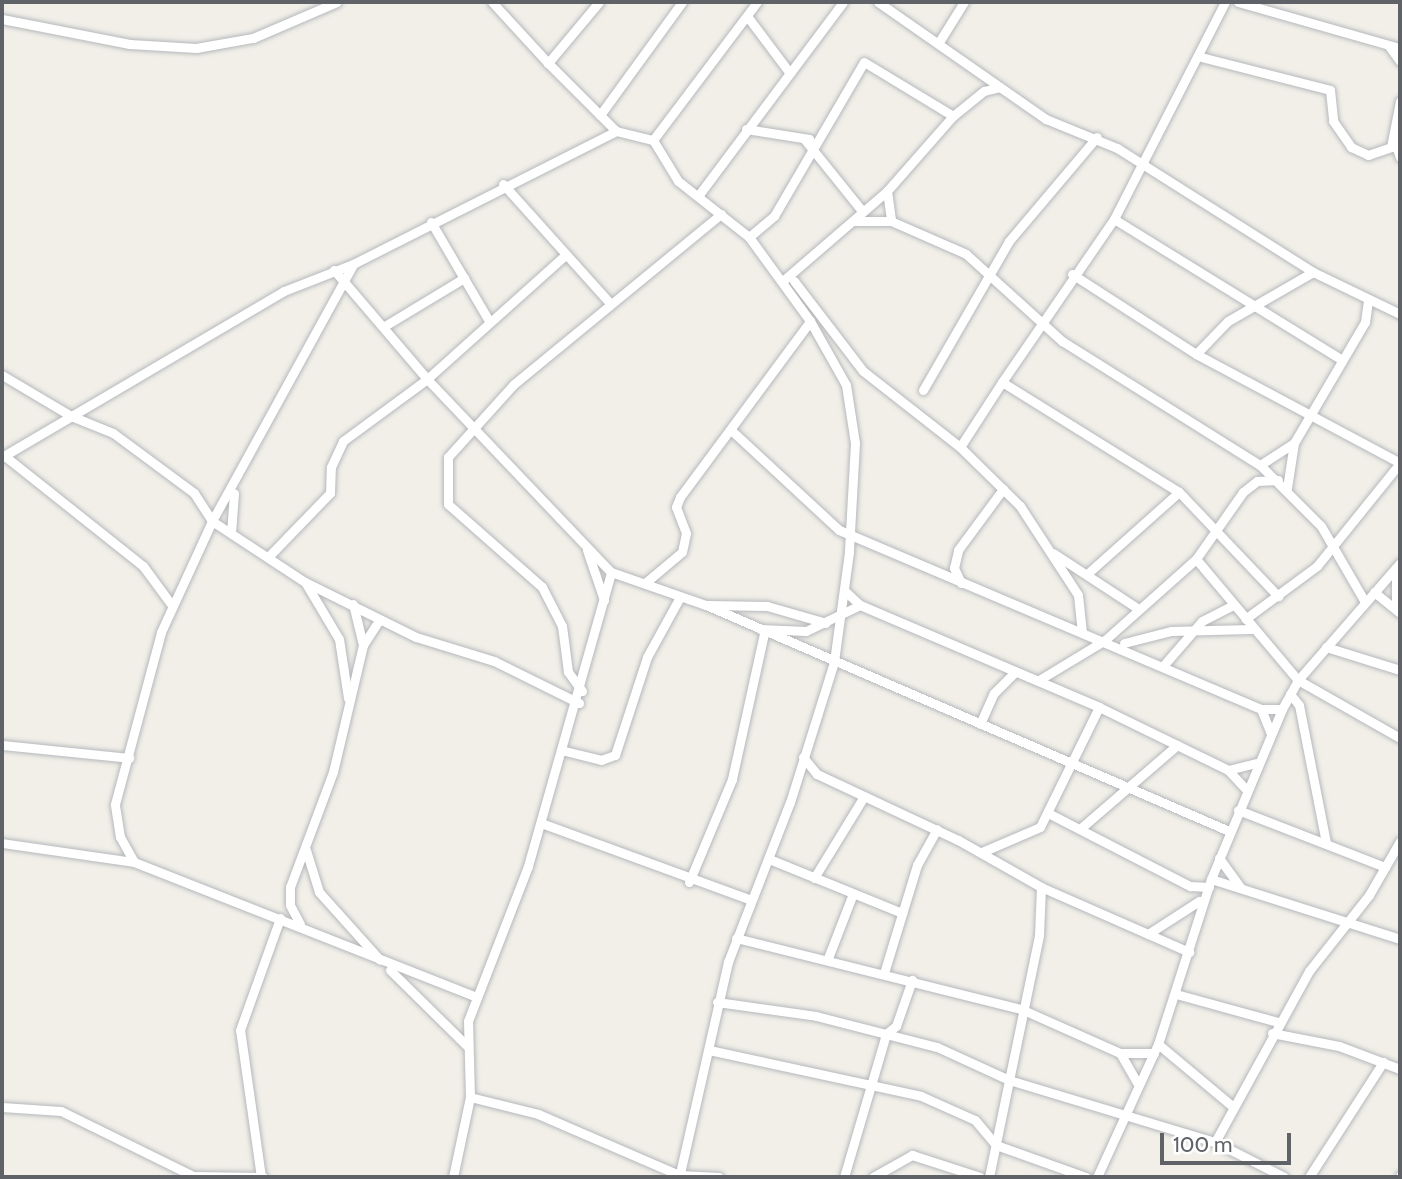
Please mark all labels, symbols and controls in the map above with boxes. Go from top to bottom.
scale bar [1164,1120,1295,1164]
text: 100 m [1173,1132,1232,1157]

